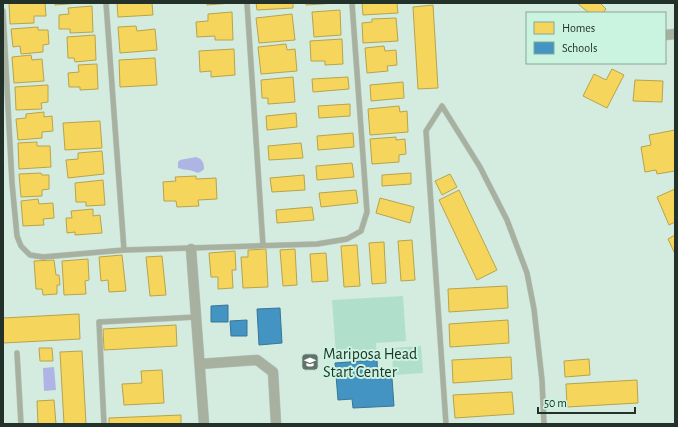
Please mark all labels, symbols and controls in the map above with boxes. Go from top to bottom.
legend [526,12,666,64]
text: Homes [562,22,595,34]
text: Schools [562,42,597,54]
place label: Mariposa Head Start Center [323,346,417,380]
school or university icon: Mariposa Head Start Center [300,352,320,372]
scale bar [538,389,635,415]
text: 50 m [544,397,567,409]

